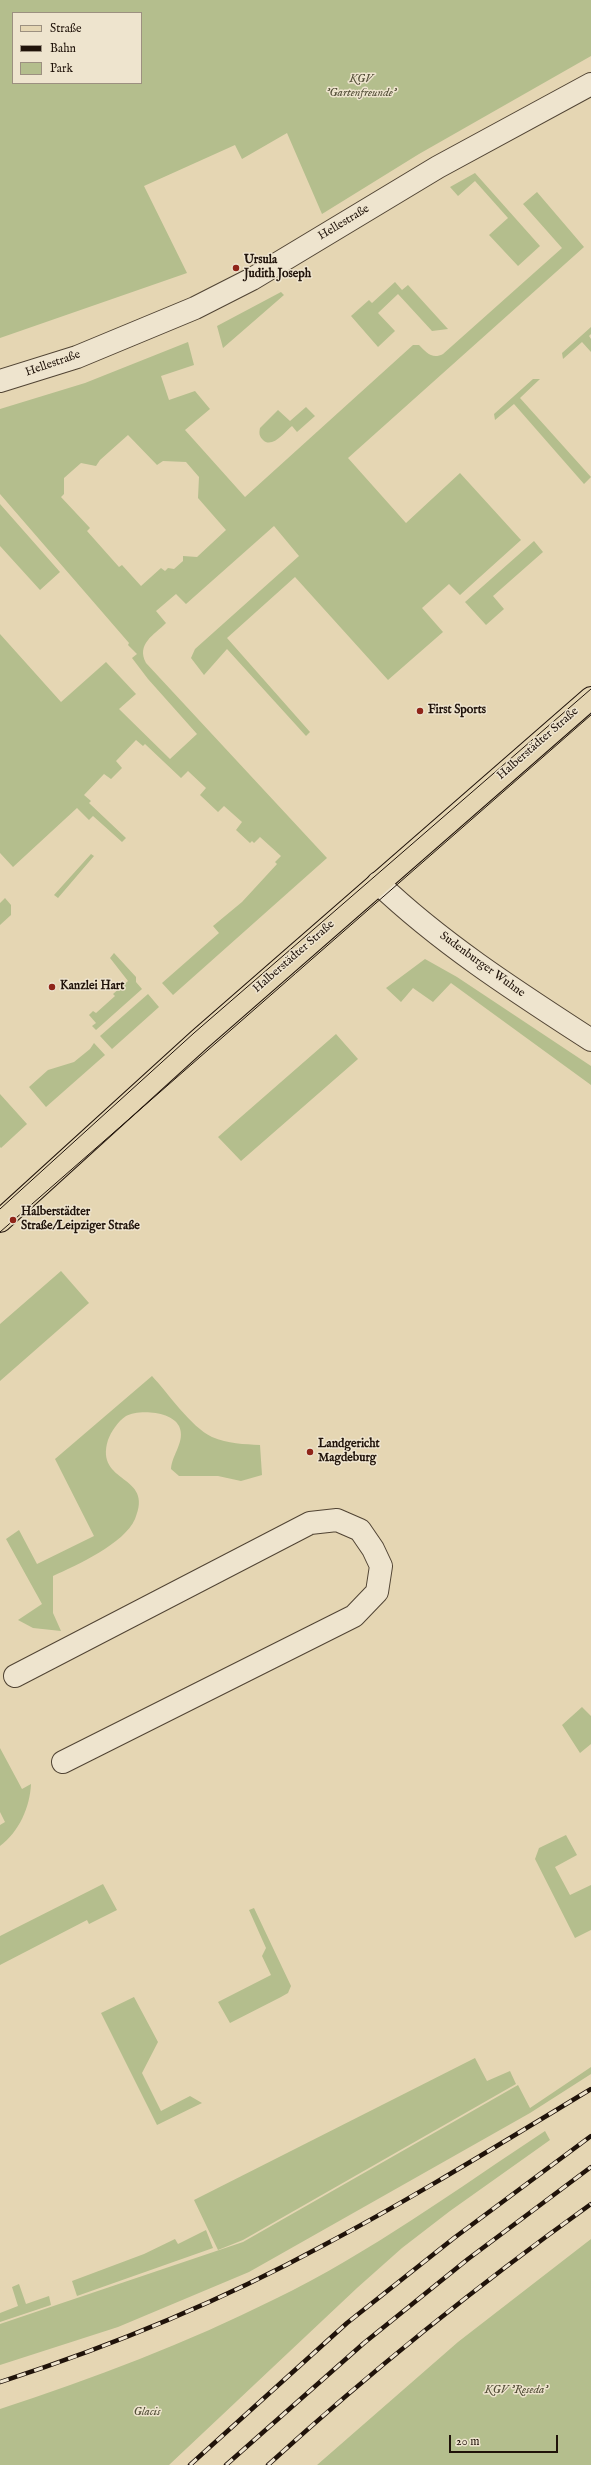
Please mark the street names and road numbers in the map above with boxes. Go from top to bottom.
street label: Hellestraße [316,202,372,244]
street label: Hellestraße [24,348,82,380]
street label: Halberstädter Straße [494,705,582,783]
street label: Halberstädter Straße [250,918,338,996]
street label: Sudenburger Wuhne [436,929,528,1001]

